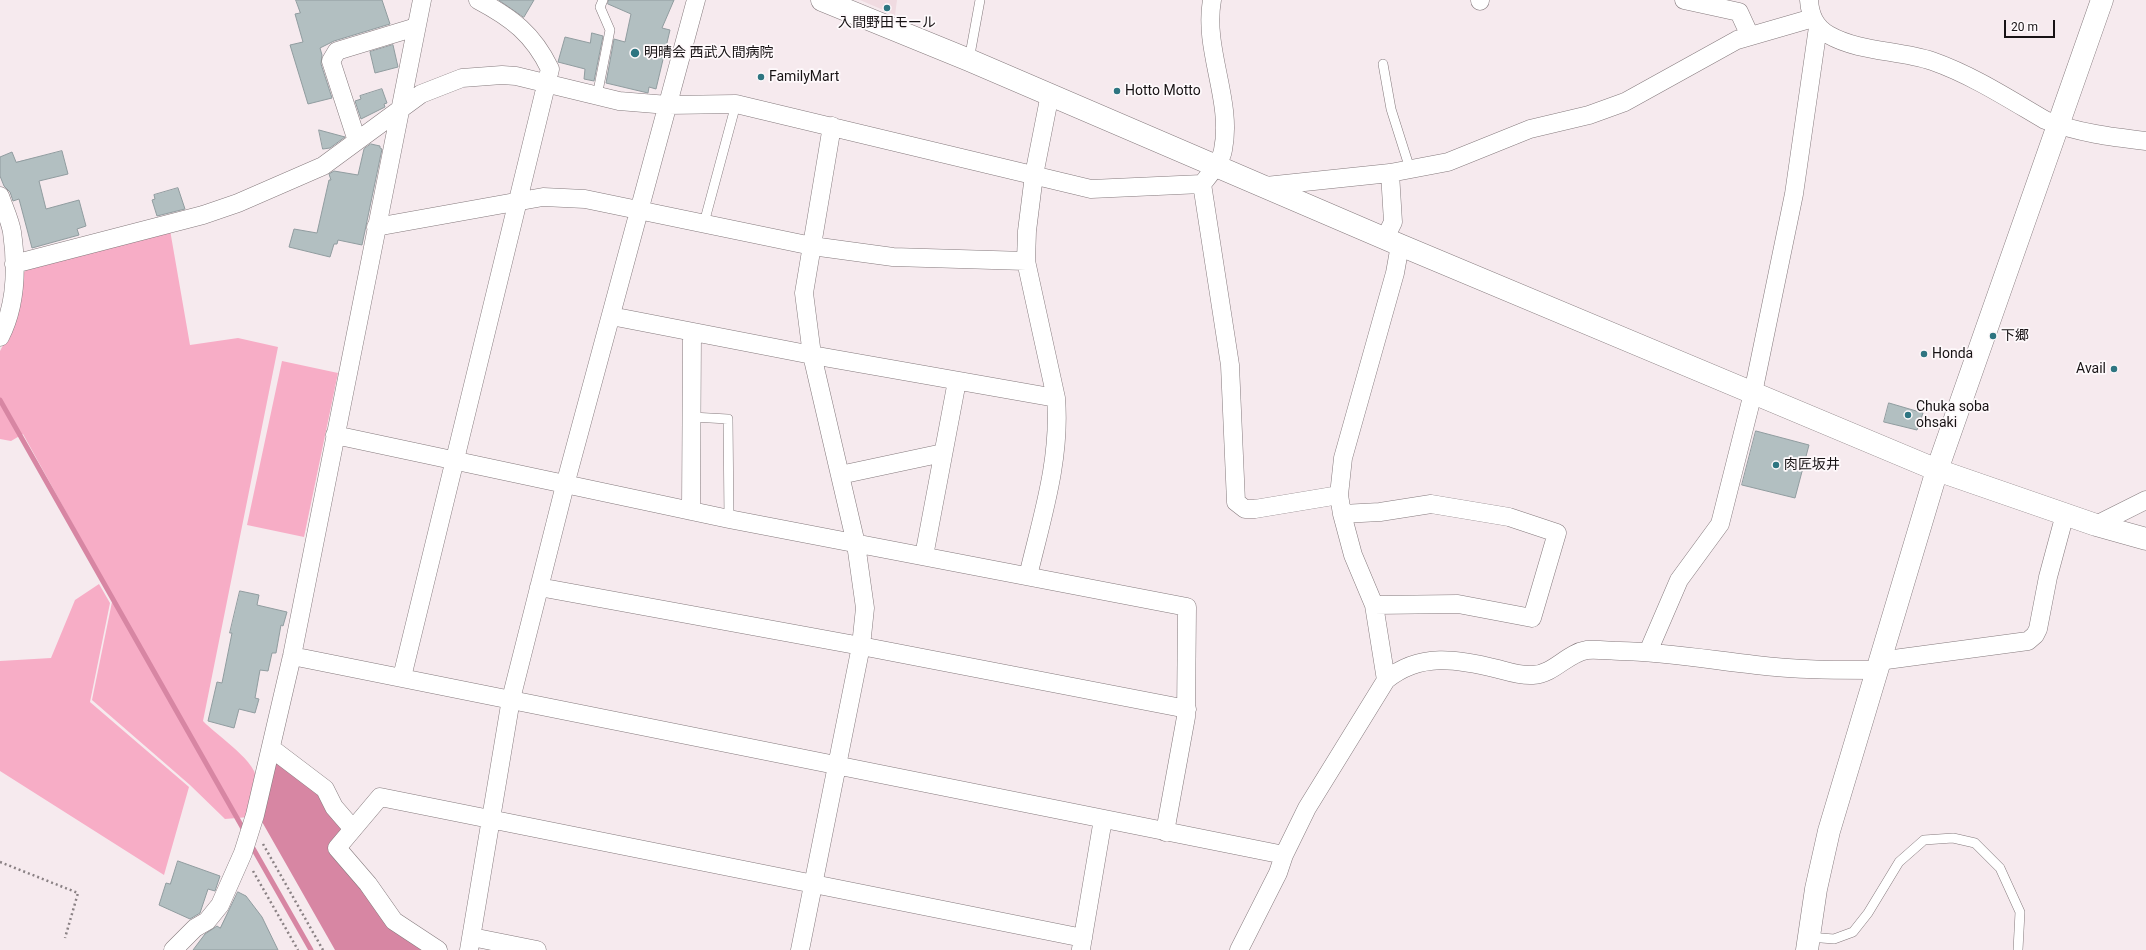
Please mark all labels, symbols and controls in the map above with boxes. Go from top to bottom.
marker: 入間野田モール [882,3,892,13]
scale bar [2006,12,2057,38]
place label: 入間野田モール [838,15,936,31]
text: 20 m [2011,20,2038,34]
place label: 明晴会 西武入間病院 [644,45,773,61]
marker: 明晴会 西武入間病院 [629,47,641,59]
place label: FamilyMart [769,69,839,85]
marker: FamilyMart [756,72,766,82]
place label: Hotto Motto [1125,83,1201,99]
marker: Hotto Motto [1112,86,1122,96]
place label: 下郷 [2001,328,2029,344]
marker: 下郷 [1988,331,1998,341]
place label: Honda [1932,346,1973,362]
marker: Honda [1919,349,1929,359]
place label: Avail [2076,361,2106,377]
marker: Avail [2109,364,2119,374]
place label: Chuka soba ohsaki [1916,399,1989,432]
marker: Chuka soba ohsaki [1903,410,1913,420]
place label: 肉匠坂井 [1784,457,1840,473]
marker: 肉匠坂井 [1771,460,1781,470]

